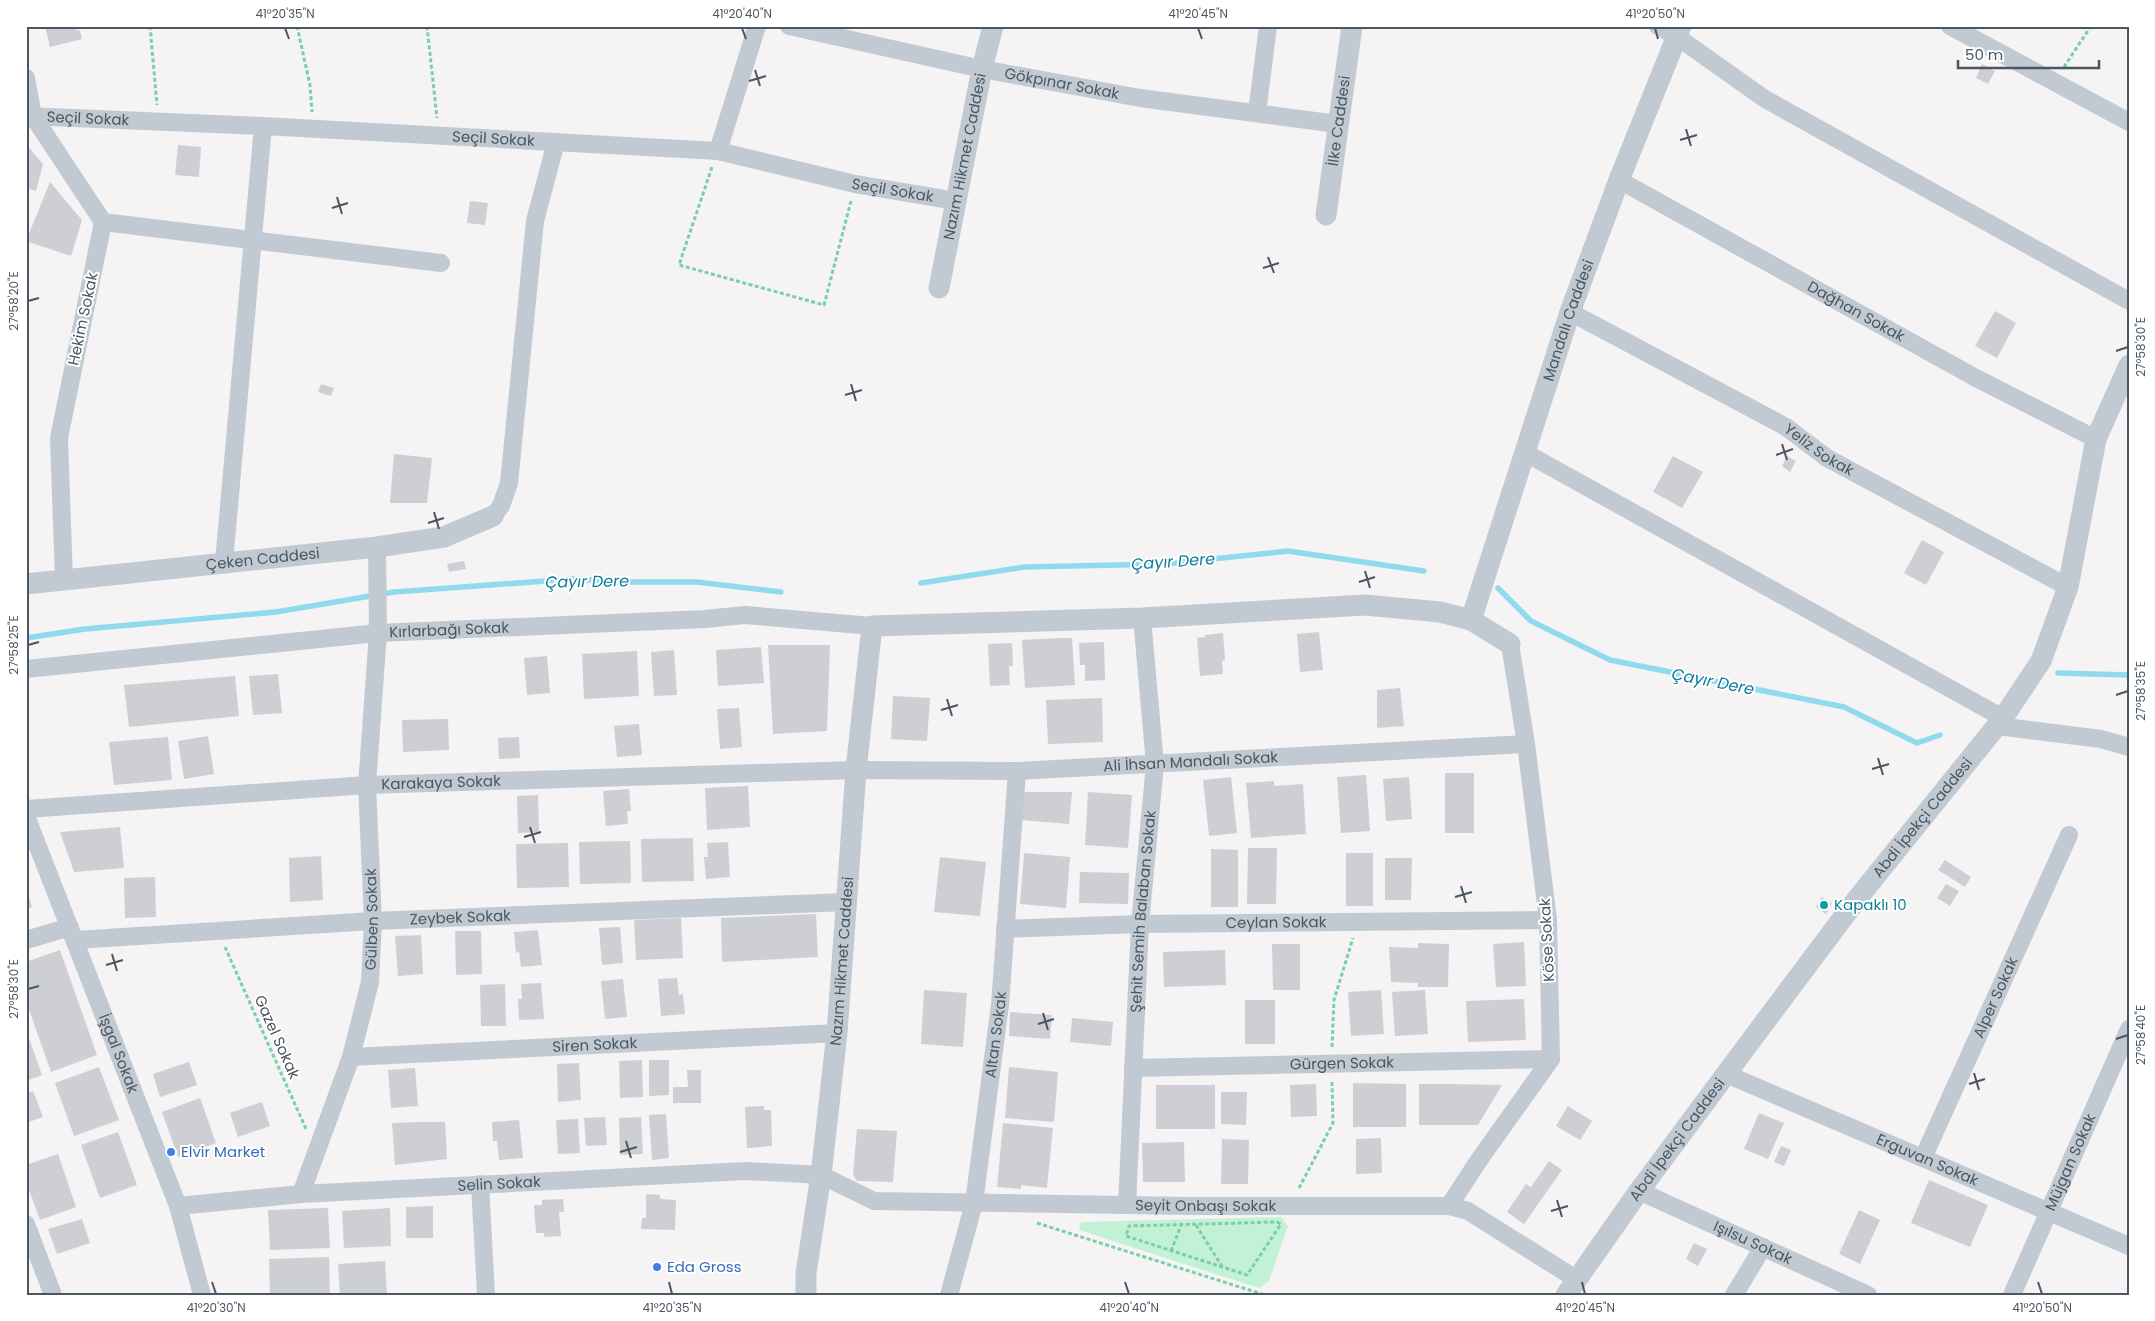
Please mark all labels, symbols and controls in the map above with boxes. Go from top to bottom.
text: 41°20'35"N [255,5,315,22]
text: 41°20'40"N [712,5,772,22]
text: 41°20'45"N [1168,5,1228,22]
text: 41°20'50"N [1625,5,1685,22]
scale bar [1958,38,2099,70]
text: 50 m [1965,44,2003,65]
street label: Gökpınar Sokak [1003,62,1121,104]
street label: Nazım Hikmet Caddesi [938,71,991,242]
street label: İlke Caddesi [1322,74,1355,167]
street label: Seçil Sokak [46,106,130,130]
street label: Seçil Sokak [452,125,536,151]
street label: Seçil Sokak [850,173,936,207]
street label: Mandalı Caddesi [1537,257,1599,384]
street label: Hekim Sokak [62,270,103,367]
text: 27°58'20"E [5,271,22,331]
street label: Dağhan Sokak [1804,276,1909,347]
text: 27°58'30"E [2132,317,2149,377]
street label: Yeliz Sokak [1780,418,1858,481]
street label: Çeken Caddesi [205,542,321,575]
water label: Çayır Dere [1130,547,1216,576]
water label: Çayır Dere [545,569,629,594]
text: 27°58'25"E [5,615,22,675]
street label: Kırlarbağı Sokak [389,616,510,643]
text: 27°58'35"E [2132,661,2149,721]
water label: Çayır Dere [1669,662,1756,701]
street label: Ali İhsan Mandalı Sokak [1103,746,1279,776]
street label: Abdi İpekçi Caddesi [1867,753,1977,882]
street label: Karakaya Sokak [381,770,501,795]
street label: Şehit Semih Balaban Sokak [1125,809,1161,1013]
street label: Gülben Sokak [360,868,383,971]
street label: Nazım Hikmet Caddesi [825,876,858,1047]
place label: Kapaklı 10 [1834,894,1907,915]
street label: Köse Sokak [1534,897,1559,982]
marker: Kapaklı 10 [1818,899,1830,911]
street label: Zeybek Sokak [409,904,512,930]
street label: Ceylan Sokak [1225,911,1327,933]
street label: Alper Sokak [1968,953,2023,1041]
text: 27°58'30"E [5,959,22,1019]
street label: Altan Sokak [980,990,1011,1079]
street label: Gazel Sokak [250,992,305,1082]
text: 27°58'40"E [2132,1005,2149,1065]
street label: İşgal Sokak [94,1011,144,1096]
street label: Siren Sokak [552,1032,638,1057]
street label: Gürgen Sokak [1290,1051,1394,1075]
street label: Abdi İpekçi Caddesi [1624,1073,1730,1205]
street label: Müjgan Sokak [2039,1110,2101,1214]
street label: Erguvan Sokak [1873,1128,1982,1191]
place label: Elvir Market [181,1141,265,1162]
marker: Elvir Market [165,1146,177,1158]
street label: Selin Sokak [457,1171,541,1196]
street label: Seyit Onbaşı Sokak [1135,1194,1276,1216]
street label: Işılsu Sokak [1710,1215,1796,1269]
place label: Eda Gross [667,1256,742,1277]
marker: Eda Gross [651,1261,663,1273]
text: 41°20'30"N [186,1299,246,1316]
text: 41°20'35"N [642,1299,702,1316]
text: 41°20'40"N [1099,1299,1159,1316]
text: 41°20'45"N [1555,1299,1615,1316]
text: 41°20'50"N [2012,1299,2072,1316]

